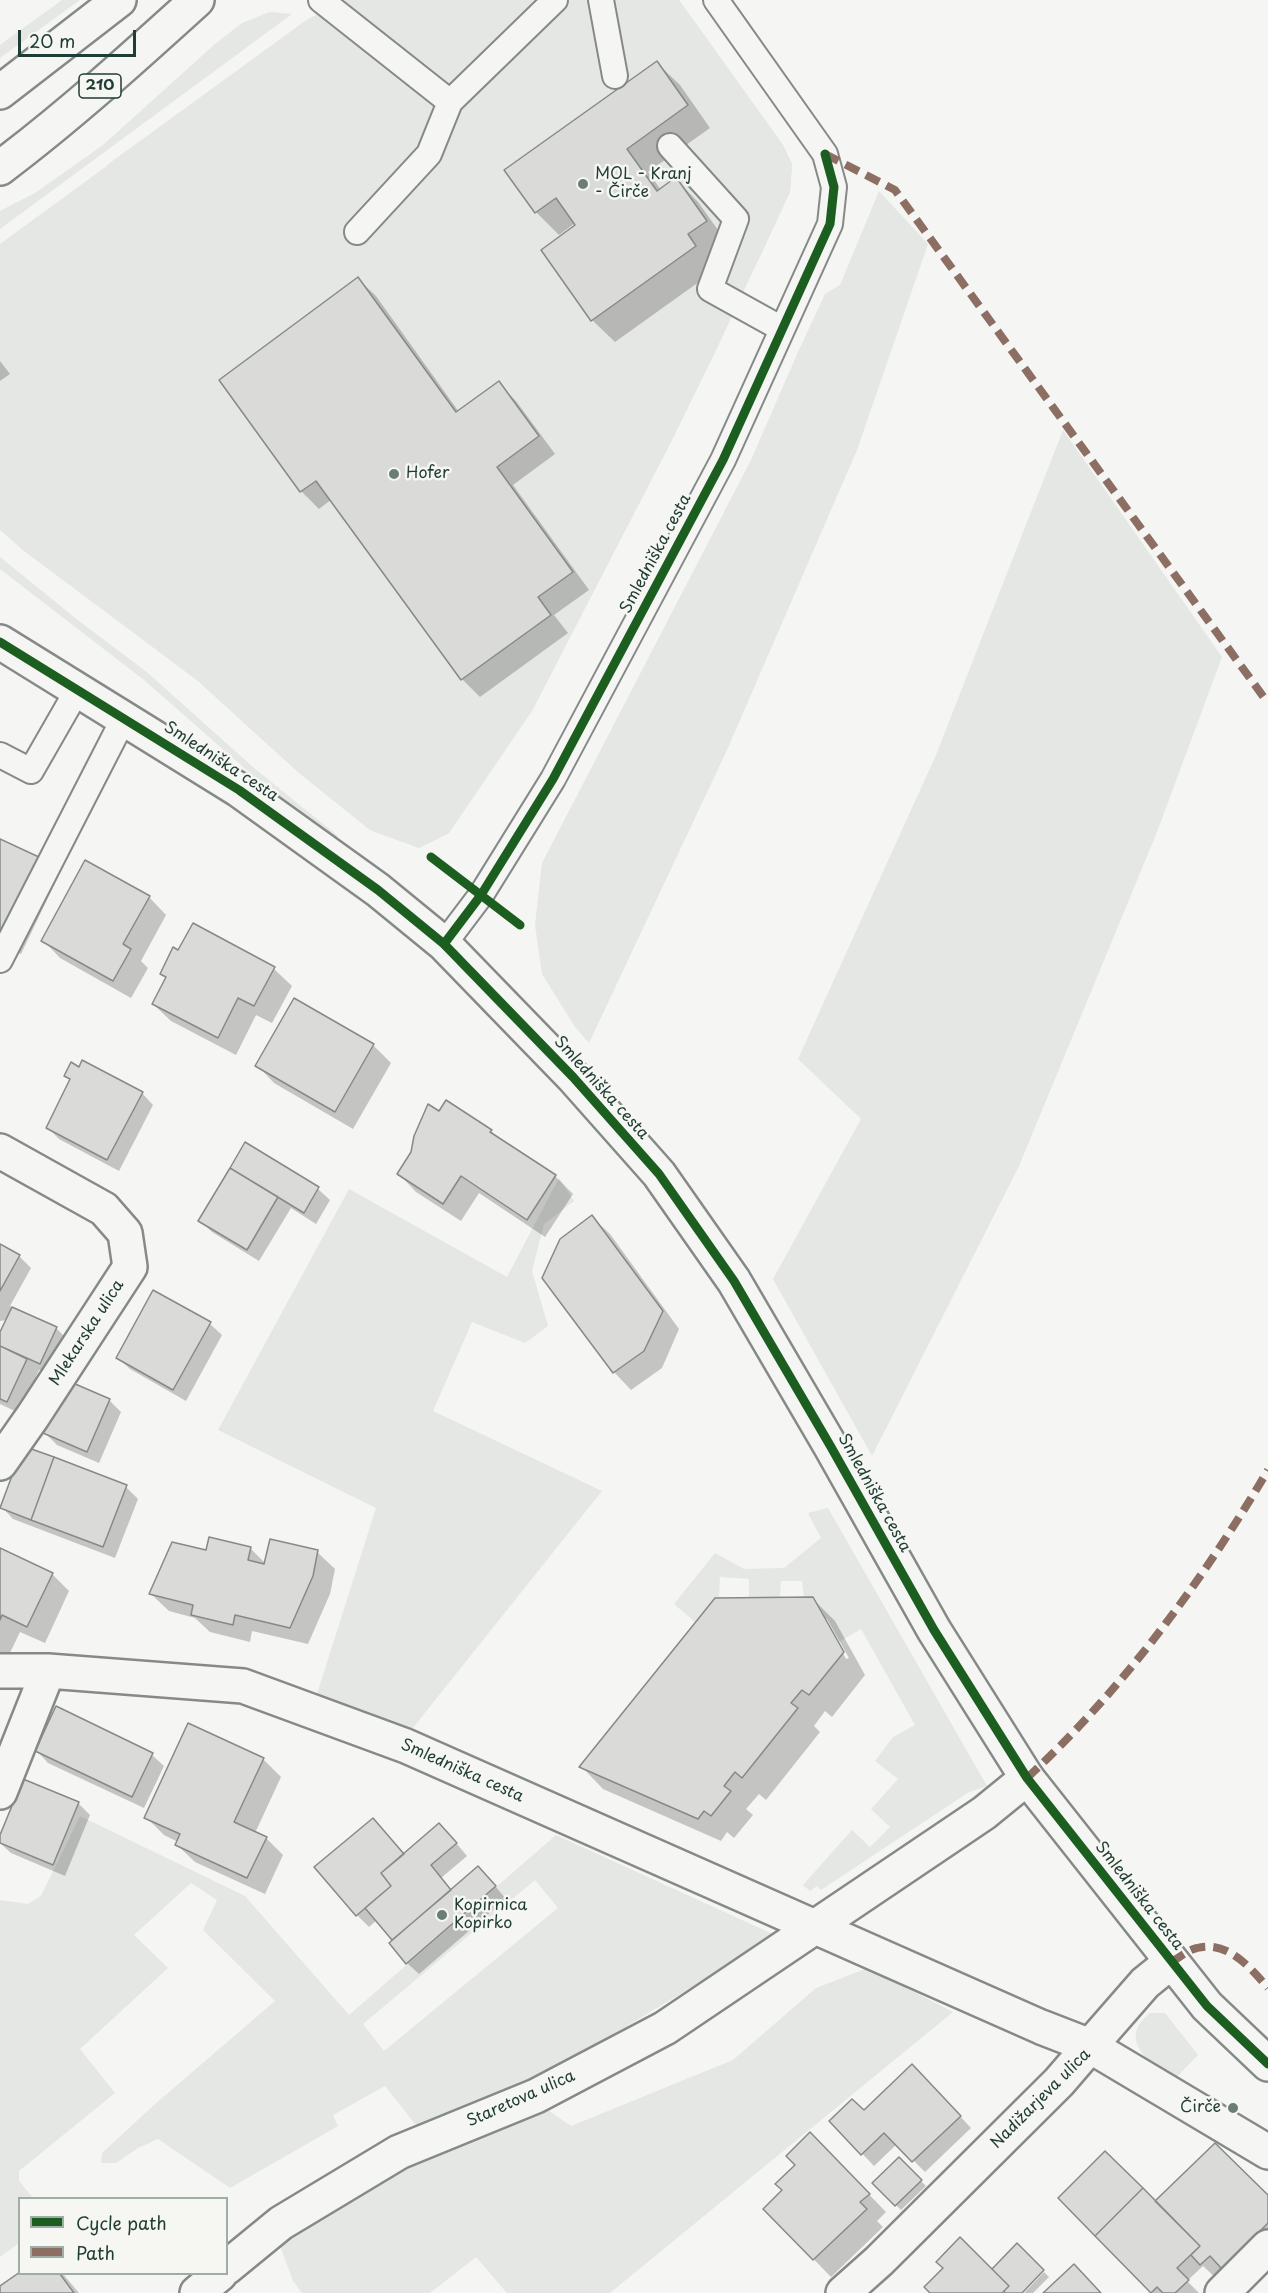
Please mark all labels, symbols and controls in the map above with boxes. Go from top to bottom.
scale bar [21,18,140,56]
text: 20 m [29,27,75,54]
road number: 210 [79,74,121,98]
place label: MOL - Kranj - Čirče [595,165,691,203]
marker: MOL - Kranj - Čirče [576,177,590,191]
place label: Hofer [406,464,449,484]
marker: Hofer [387,467,401,481]
street label: Smledniška cesta [616,491,696,617]
street label: Smledniška cesta [160,718,282,806]
street label: Smledniška cesta [550,1032,652,1144]
street label: Mlekarska ulica [46,1277,128,1389]
street label: Smledniška cesta [833,1430,915,1556]
street label: Smledniška cesta [398,1735,526,1807]
street label: Smledniška cesta [1091,1838,1187,1954]
place label: Kopirnica Kopirko [454,1896,527,1934]
marker: Kopirnica Kopirko [435,1908,449,1922]
street label: Nadižarjeva ulica [987,2045,1095,2153]
street label: Staretova ulica [464,2067,578,2131]
place label: Čirče [1180,2098,1221,2118]
marker: Čirče [1226,2101,1240,2115]
legend [18,2197,228,2275]
text: Cycle path [76,2209,167,2236]
text: Path [76,2239,115,2266]

